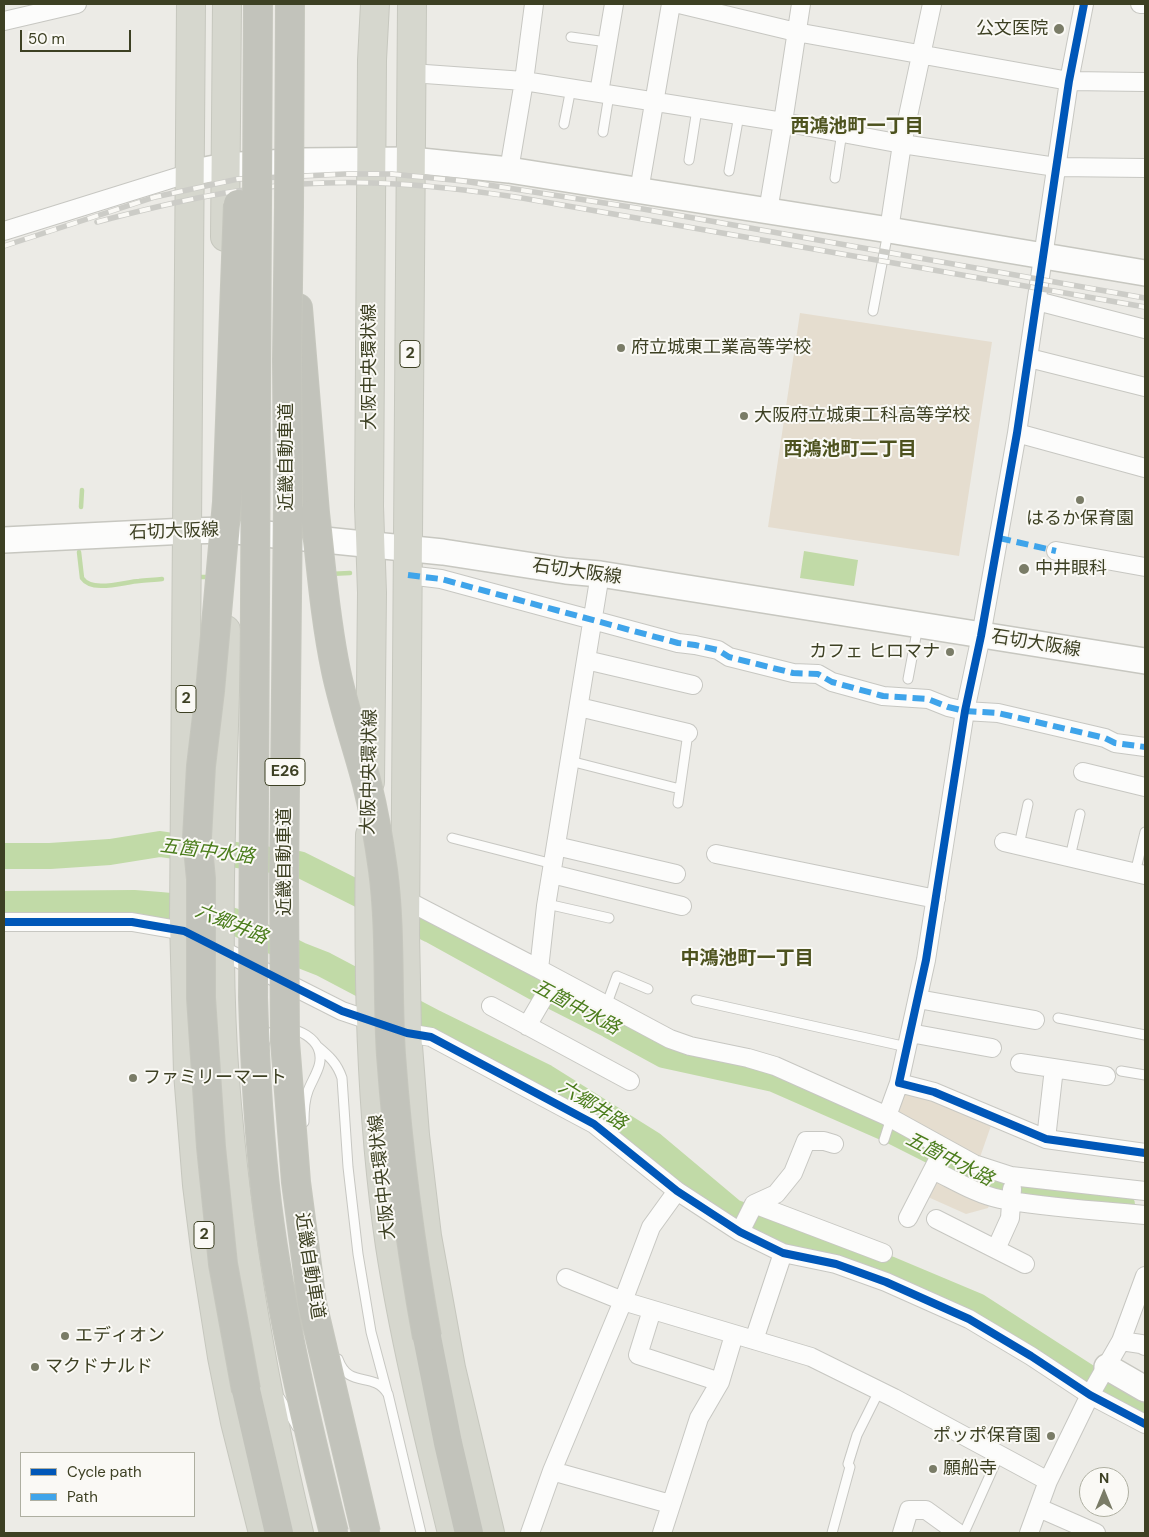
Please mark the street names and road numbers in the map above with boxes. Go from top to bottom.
street label: 大阪中央環状線 [359,304,381,430]
road number: 2 [400,340,420,368]
street label: 近畿自動車道 [276,403,298,511]
street label: 石切大阪線 [129,520,219,544]
street label: 石切大阪線 [531,555,623,589]
street label: 石切大阪線 [990,626,1082,662]
road number: 2 [176,686,196,712]
street label: 大阪中央環状線 [358,709,382,835]
road number: E26 [265,759,305,786]
street label: 近畿自動車道 [274,808,296,916]
street label: 大阪中央環状線 [366,1113,400,1241]
street label: 近畿自動車道 [290,1211,328,1321]
road number: 2 [194,1222,214,1248]

